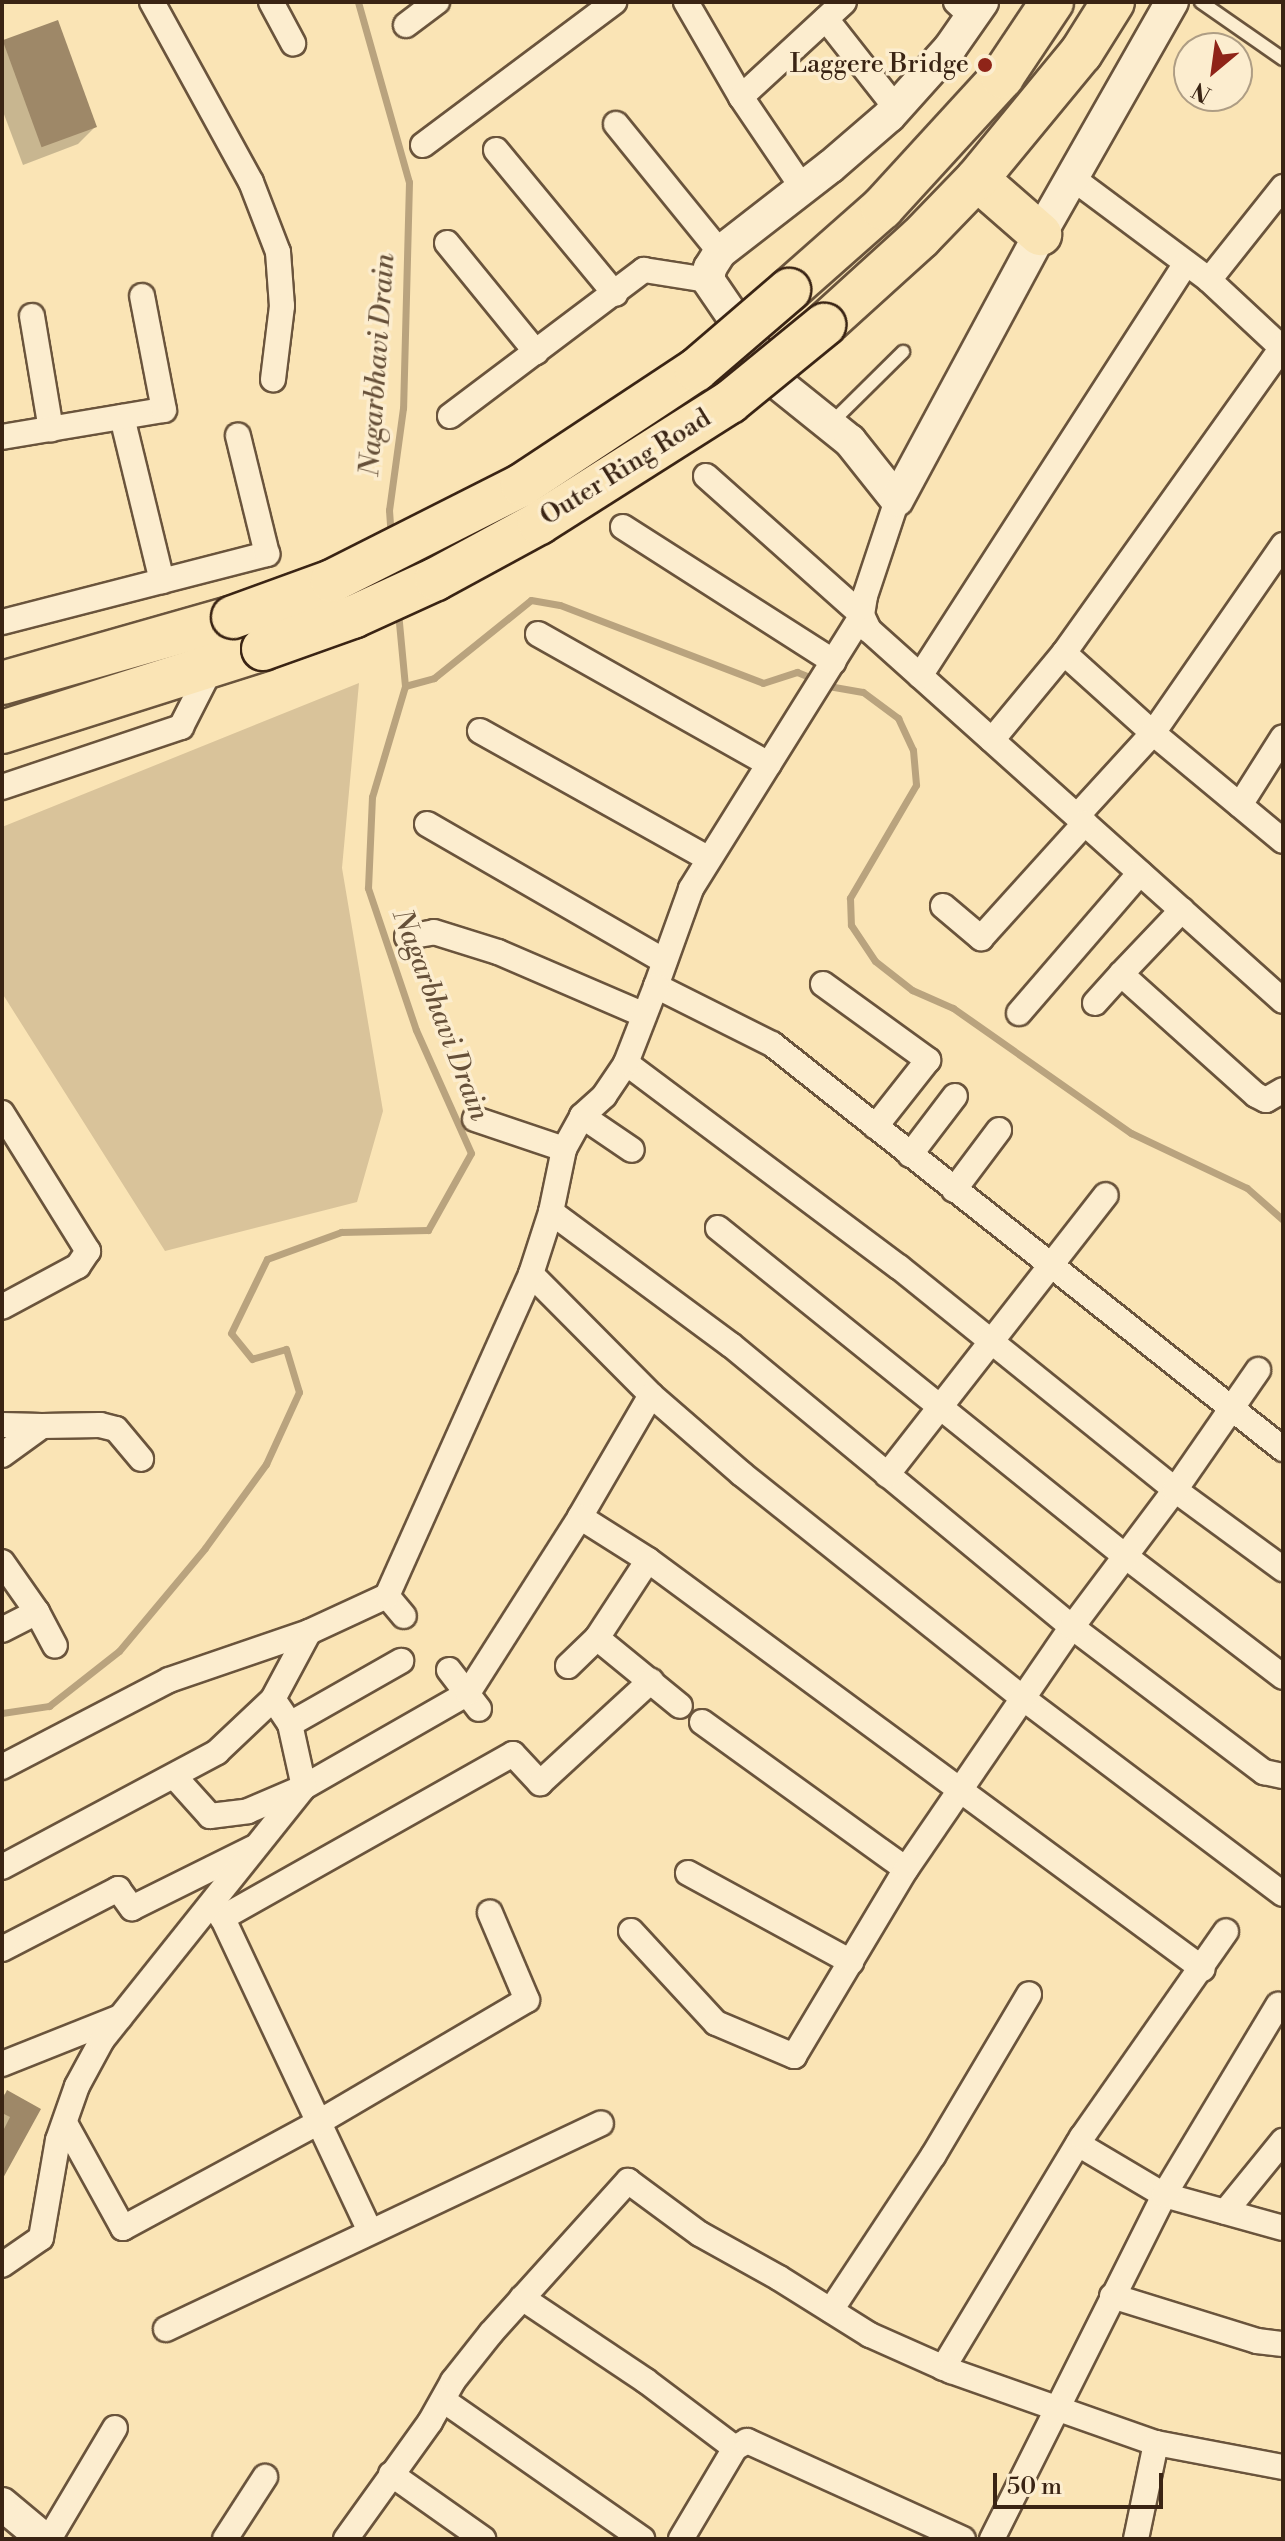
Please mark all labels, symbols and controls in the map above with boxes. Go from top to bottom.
north arrow [1173,32,1253,112]
place label: Laggere Bridge [790,49,969,81]
marker: Laggere Bridge [976,56,994,74]
text: N [1188,76,1216,108]
water label: Nagarbhavi Drain [353,252,403,478]
street label: Outer Ring Road [535,403,717,533]
water label: Nagarbhavi Drain [384,905,496,1125]
scale bar [997,2457,1167,2507]
text: 50 m [1007,2472,1062,2502]

